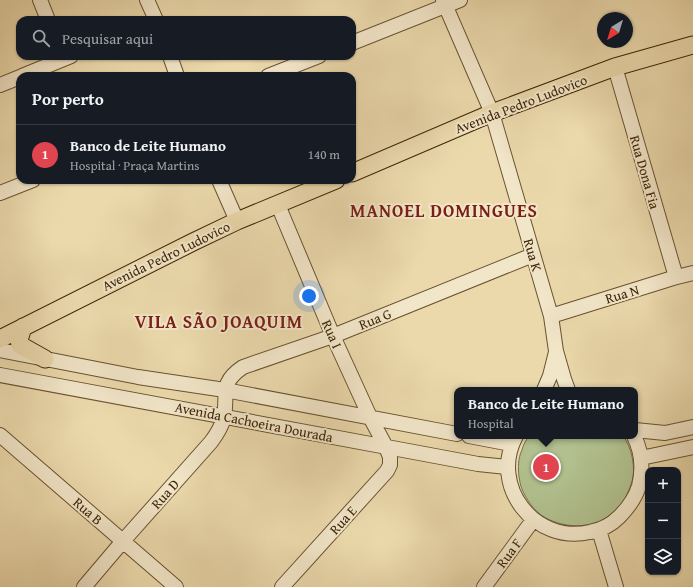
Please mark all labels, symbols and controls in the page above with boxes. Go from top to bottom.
north arrow [597,12,633,48]
search box [16,16,356,60]
icon: search [30,27,52,49]
text: Pesquisar aqui [62,28,153,49]
street label: Avenida Pedro Ludovico [452,70,590,138]
text: Por perto [32,86,104,111]
street label: Rua Dona Fia [625,133,665,212]
text: Banco de Leite Humano [70,135,226,156]
text: 1 [42,145,48,164]
text: 140 m [308,145,340,164]
text: Hospital · Praça Martins [70,156,199,175]
district label: MANOEL DOMINGUES [350,197,538,224]
street label: Avenida Pedro Ludovico [99,216,233,296]
street label: Rua K [519,236,547,275]
street label: Rua N [603,279,641,309]
your location [299,286,319,306]
street label: Rua G [356,303,394,335]
district label: VILA SÃO JOAQUIM [135,308,303,335]
street label: Rua I [317,316,347,352]
popup [454,387,638,439]
text: Banco de Leite Humano [468,393,624,414]
street label: Avenida Cachoeira Dourada [173,397,335,447]
text: Hospital [468,414,514,433]
pin: 1 [533,452,559,482]
map controls [645,467,681,575]
button: + [645,467,681,503]
street label: Rua D [146,475,184,513]
street label: Rua B [69,493,107,529]
street label: Rua E [325,501,361,539]
button: − [645,503,681,539]
street label: Rua F [491,534,527,572]
button: layers [645,539,681,575]

